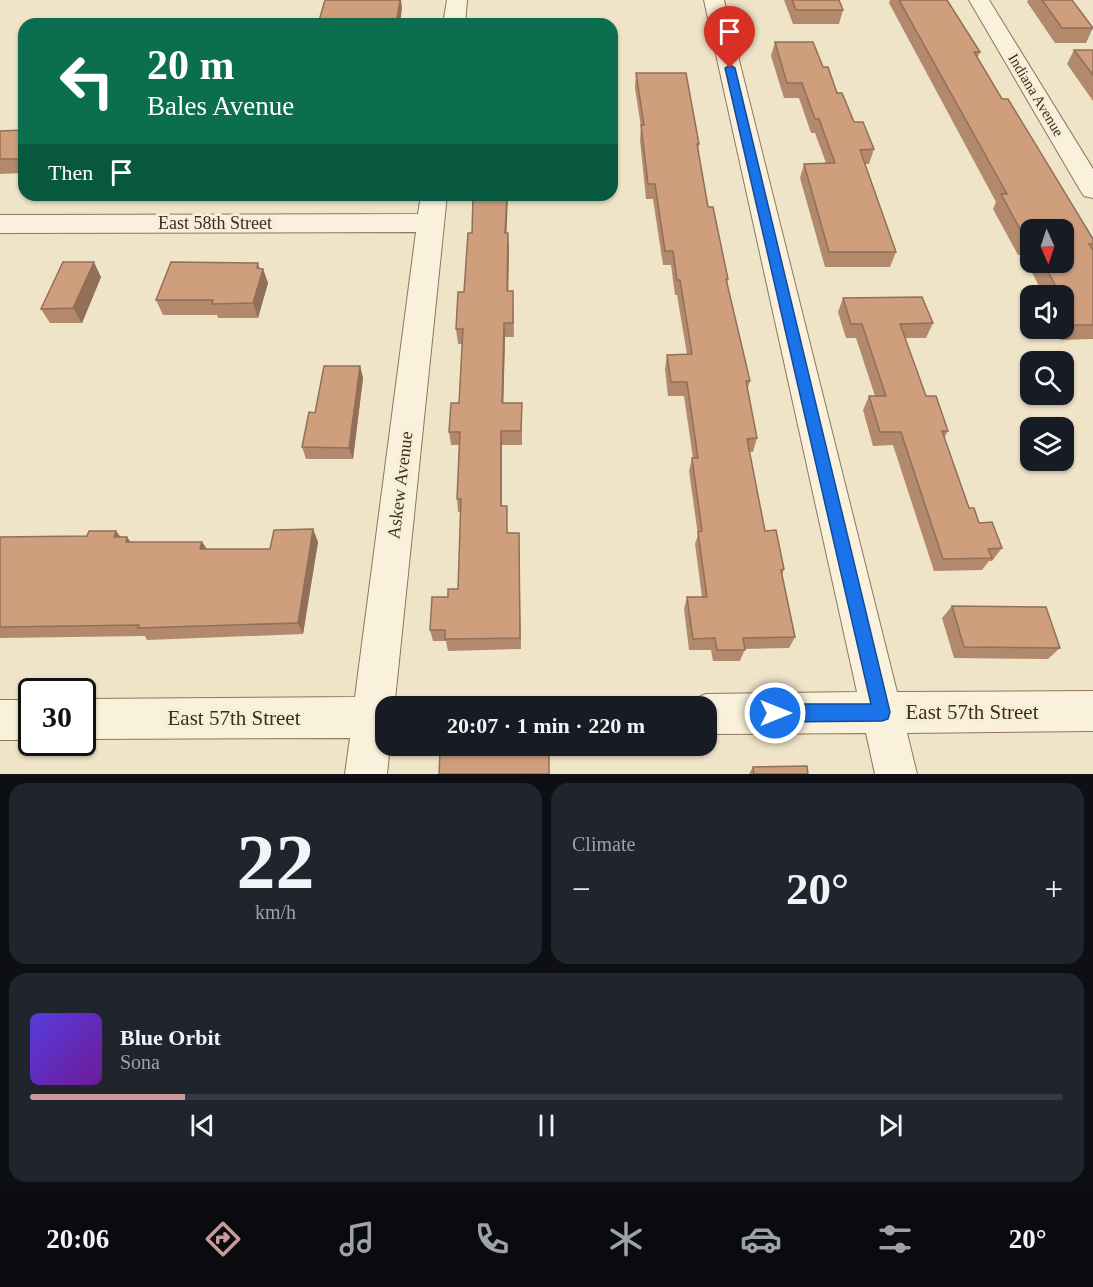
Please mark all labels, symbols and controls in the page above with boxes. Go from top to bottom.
pin [704,6,755,68]
icon: arrive [713,15,746,48]
icon: left [48,42,126,120]
text: 20 m [147,42,235,88]
street label: Indiana Avenue [1005,51,1067,139]
text: Bales Avenue [147,91,294,121]
icon: arrive [105,156,138,189]
text: Then [48,160,93,185]
street label: East 58th Street [158,213,272,233]
north arrow [1020,219,1074,273]
map controls [1020,219,1074,471]
button: sound [1020,285,1074,339]
button: search [1020,351,1074,405]
button: layers [1020,417,1074,471]
street label: Askew Avenue [383,430,417,540]
speed limit sign: 30 [18,678,96,756]
position arrow [743,681,807,745]
street label: East 57th Street [906,700,1039,724]
street label: East 57th Street [168,706,301,730]
text: 20:07 · 1 min · 220 m [447,713,645,738]
text: 22 [237,818,315,905]
text: Climate [572,833,635,855]
text: 20° [786,864,849,914]
text: − [572,871,591,907]
text: + [1044,871,1063,907]
text: km/h [255,901,296,923]
text: Blue Orbit [120,1025,221,1050]
text: Sona [120,1051,160,1073]
icon: previous [186,1109,219,1142]
icon: pause [530,1109,563,1142]
icon: next [874,1109,907,1142]
icon: directions [202,1218,244,1260]
icon: music [336,1218,378,1260]
icon: phone [471,1218,513,1260]
icon: climate [605,1218,647,1260]
icon: car [740,1218,782,1260]
icon: filters [874,1218,916,1260]
text: 20:06 [46,1224,109,1254]
text: 20° [1009,1224,1047,1254]

